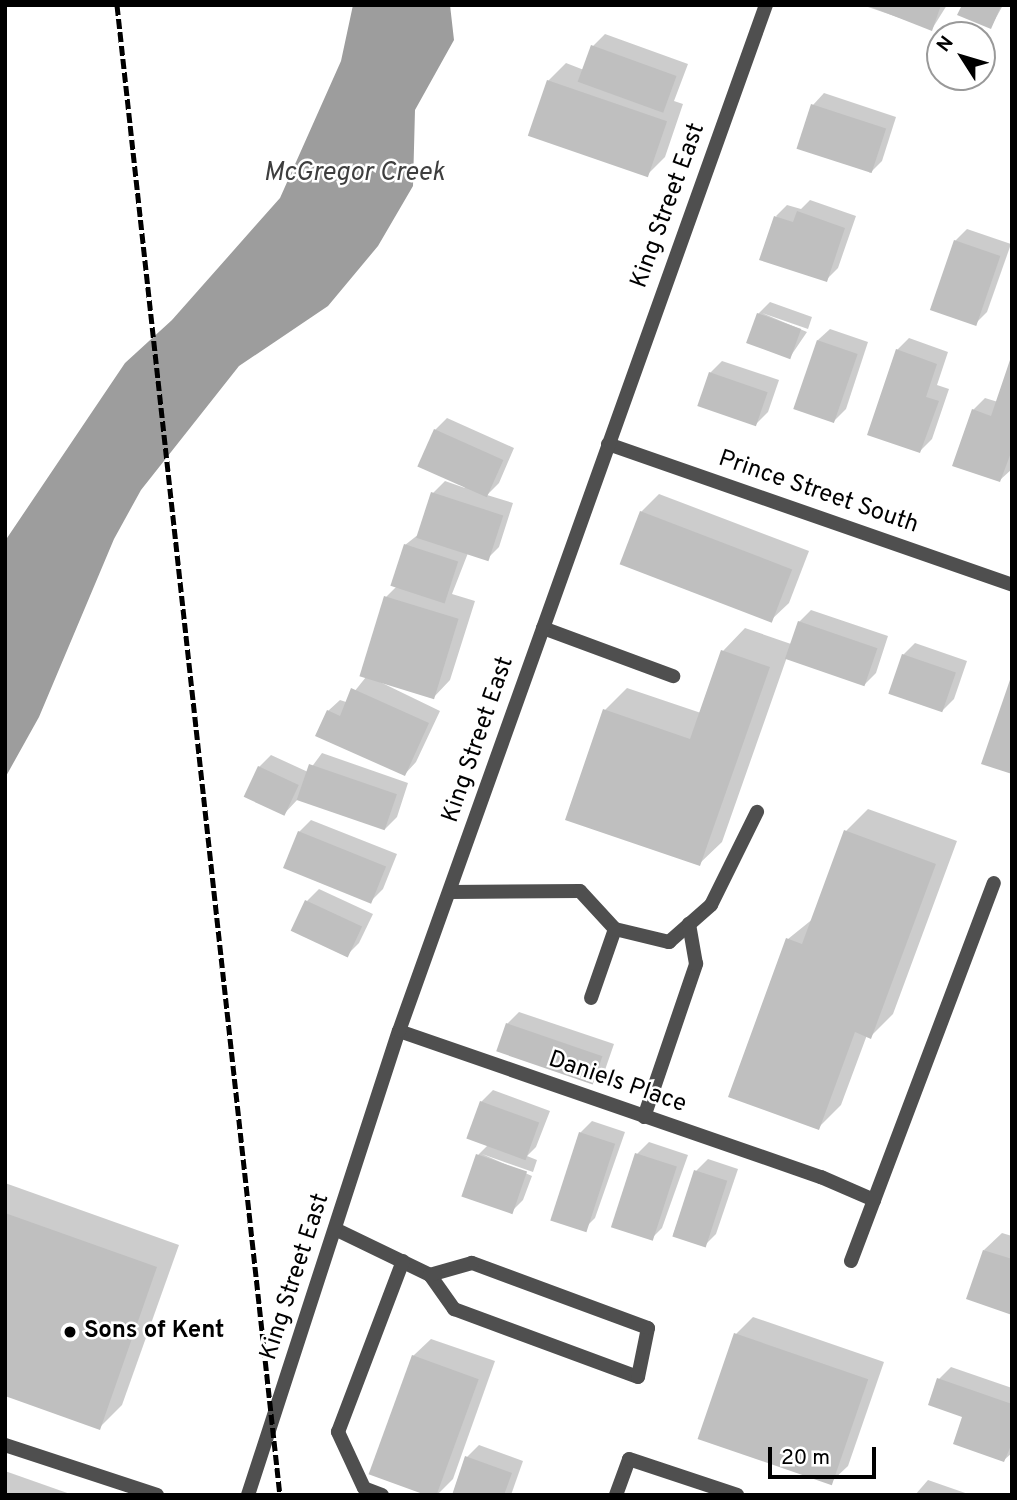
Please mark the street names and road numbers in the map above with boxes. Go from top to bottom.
street label: King Street East [626,119,712,293]
street label: Prince Street South [714,445,922,541]
street label: King Street East [437,653,521,827]
street label: Daniels Place [544,1046,690,1120]
street label: King Street East [255,1190,337,1364]

